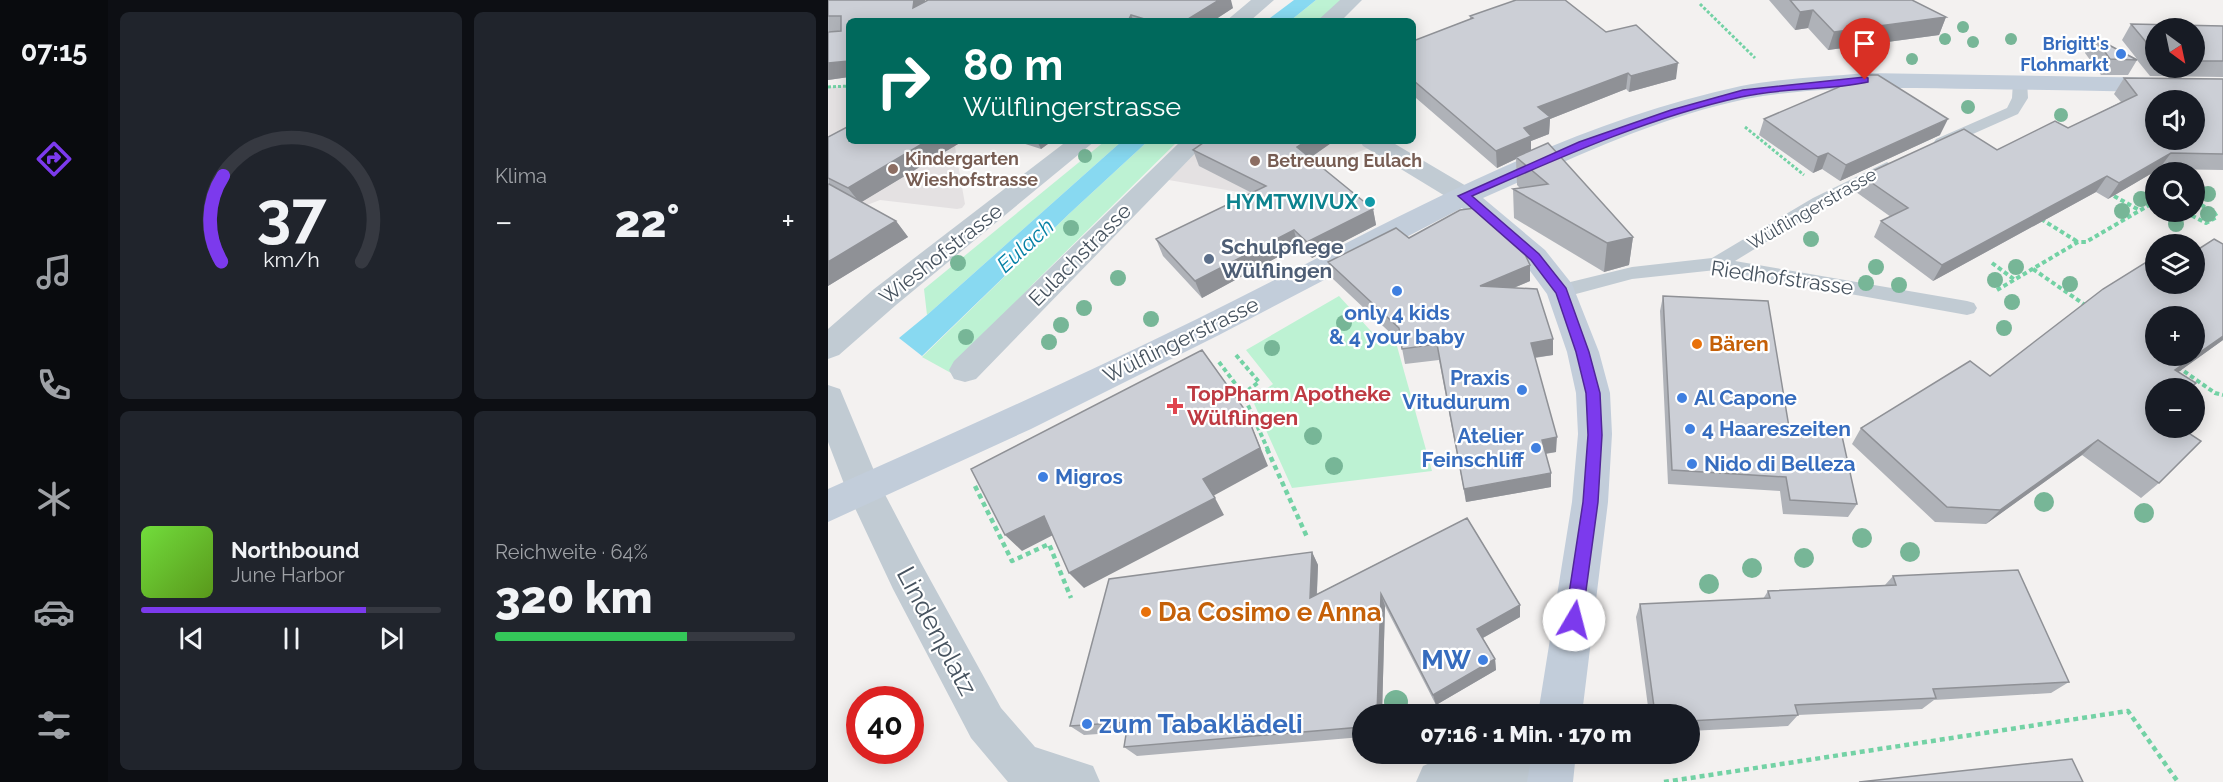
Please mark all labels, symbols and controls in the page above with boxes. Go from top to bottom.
pin [1839,18,1890,80]
north arrow [2145,18,2205,78]
map controls [2145,18,2205,438]
icon: arrive [1848,27,1881,60]
place label: Brigitt's Flohmarkt [2020,33,2109,75]
text: 07:15 [21,36,87,67]
text: 80 m [963,41,1063,90]
icon: right [864,42,942,120]
marker: Brigitt's Flohmarkt [2114,47,2128,61]
button: sound [2145,90,2205,150]
text: Wülflingerstrasse [963,91,1181,122]
icon: directions [33,138,75,180]
place label: Kindergarten Wieshofstrasse [905,148,1038,190]
place label: Betreuung Eulach [1267,150,1422,171]
marker: Betreuung Eulach [1248,154,1262,168]
marker: Kindergarten Wieshofstrasse [886,162,900,176]
button: search [2145,162,2205,222]
street label: Wülflingerstrasse [1744,163,1880,254]
text: Klima [495,164,547,188]
text: 37 [256,177,327,251]
place label: HYMTWIVUX [1226,189,1358,214]
text: 22° [614,195,680,248]
marker: HYMTWIVUX [1363,195,1377,209]
street label: Wieshofstrasse [874,198,1007,309]
street label: Eulachstrasse [1023,198,1136,311]
text: − [495,202,513,241]
text: + [781,202,795,241]
water label: Eulach [991,213,1059,277]
place label: Schulpflege Wülflingen [1221,234,1344,283]
button: layers [2145,234,2205,294]
text: km/h [263,248,319,273]
icon: music [33,251,75,293]
marker: Schulpflege Wülflingen [1202,252,1216,266]
street label: Riedhofstrasse [1709,255,1855,300]
marker: only 4 kids & 4 your baby [1390,284,1404,298]
street label: Wülflingerstrasse [1099,291,1262,388]
place label: only 4 kids & 4 your baby [1329,300,1465,349]
button: + [2145,306,2205,366]
place label: Bären [1709,331,1769,356]
marker: Bären [1690,337,1704,351]
icon: phone [33,364,75,406]
place label: Praxis Vitudurum [1402,365,1510,414]
button: − [2145,378,2205,438]
place label: TopPharm Apotheke Wülflingen [1187,381,1391,430]
marker: Praxis Vitudurum [1515,383,1529,397]
place label: Al Capone [1694,385,1797,410]
marker: Al Capone [1675,391,1689,405]
marker: TopPharm Apotheke Wülflingen [1168,399,1182,413]
place label: 4 Haareszeiten [1702,416,1851,441]
marker: 4 Haareszeiten [1683,422,1697,436]
place label: Atelier Feinschliff [1422,423,1525,472]
marker: Atelier Feinschliff [1529,441,1543,455]
place label: Nido di Belleza [1704,451,1856,476]
marker: Nido di Belleza [1685,457,1699,471]
place label: Migros [1055,464,1123,489]
marker: Migros [1036,470,1050,484]
icon: climate [33,478,75,520]
text: Northbound [231,537,360,563]
text: Reichweite · 64% [495,540,648,564]
street label: Lindenplatz [891,562,983,700]
text: June Harbor [231,563,345,587]
text: 320 km [495,571,653,624]
position arrow [1542,588,1606,652]
icon: car [33,591,75,633]
place label: Da Cosimo e Anna [1158,597,1382,627]
marker: Da Cosimo e Anna [1139,605,1153,619]
icon: previous [175,622,208,655]
icon: pause [275,622,308,655]
icon: next [375,622,408,655]
place label: MW [1421,645,1472,675]
marker: MW [1476,653,1490,667]
speed limit sign: 40 [846,686,924,764]
icon: filters [33,704,75,746]
place label: zum Tabaklädeli [1099,709,1303,739]
marker: zum Tabaklädeli [1080,717,1094,731]
text: 07:16 · 1 Min. · 170 m [1420,721,1632,747]

